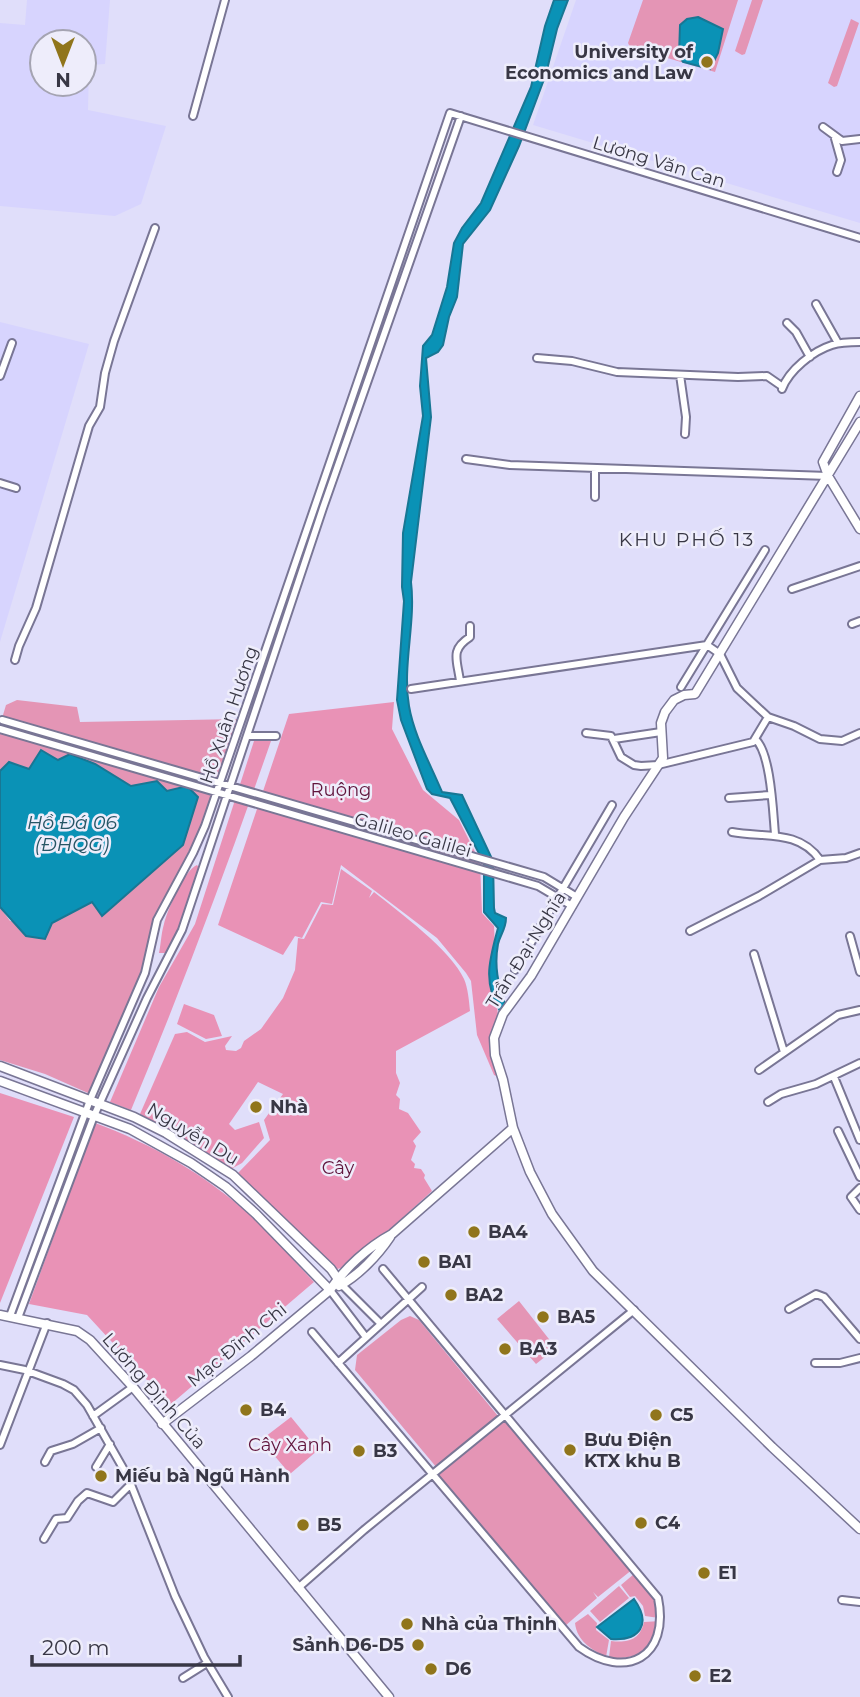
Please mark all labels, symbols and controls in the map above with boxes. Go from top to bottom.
north arrow [28,28,98,98]
place label: University of Economics and Law [505,41,694,84]
marker: University of Economics and Law [699,54,715,70]
text: N [55,68,71,91]
street label: Lương Văn Can [590,131,728,193]
district label: KHU PHỐ 13 [619,528,755,551]
street label: Hồ Xuân Hương [195,643,263,787]
park label: Ruộng [311,779,371,801]
street label: Galileo Galilei [352,808,474,862]
water label: Hồ Đá 06 (ĐHQG) [27,811,117,856]
street label: Trần Đại Nghĩa [481,887,571,1013]
place label: Nhà [270,1096,308,1118]
street label: Nguyễn Du [143,1098,243,1170]
marker: Nhà [248,1099,264,1115]
park label: Cây [322,1157,355,1179]
place label: BA4 [488,1221,528,1243]
marker: BA4 [466,1224,482,1240]
place label: BA1 [438,1251,472,1273]
marker: BA1 [416,1254,432,1270]
place label: BA2 [465,1284,504,1306]
marker: BA2 [443,1287,459,1303]
street label: Mạc Đĩnh Chi [183,1298,291,1392]
place label: BA5 [557,1306,596,1328]
marker: BA5 [535,1309,551,1325]
street label: Lương Định Của [98,1328,210,1454]
place label: BA3 [519,1338,558,1360]
marker: BA3 [497,1341,513,1357]
place label: B4 [260,1399,287,1421]
marker: B4 [238,1402,254,1418]
place label: C5 [670,1404,694,1426]
marker: C5 [648,1407,664,1423]
place label: Bưu Điện KTX khu B [584,1429,681,1472]
park label: Cây Xanh [248,1434,332,1456]
place label: B3 [373,1440,398,1462]
marker: Bưu Điện KTX khu B [562,1442,578,1458]
marker: B3 [351,1443,367,1459]
place label: Miếu bà Ngũ Hành [115,1465,290,1487]
marker: Miếu bà Ngũ Hành [93,1468,109,1484]
place label: C4 [655,1512,681,1534]
place label: B5 [317,1514,342,1536]
marker: C4 [633,1515,649,1531]
marker: B5 [295,1517,311,1533]
place label: E1 [718,1562,737,1584]
marker: E1 [696,1565,712,1581]
place label: Nhà của Thịnh [421,1613,557,1635]
marker: Nhà của Thịnh [399,1616,415,1632]
scale bar [32,1624,240,1668]
place label: Sảnh D6-D5 [292,1634,404,1656]
text: 200 m [42,1635,109,1660]
marker: Sảnh D6-D5 [410,1637,426,1653]
place label: D6 [445,1658,472,1680]
marker: D6 [423,1661,439,1677]
place label: E2 [709,1665,732,1687]
marker: E2 [687,1668,703,1684]

